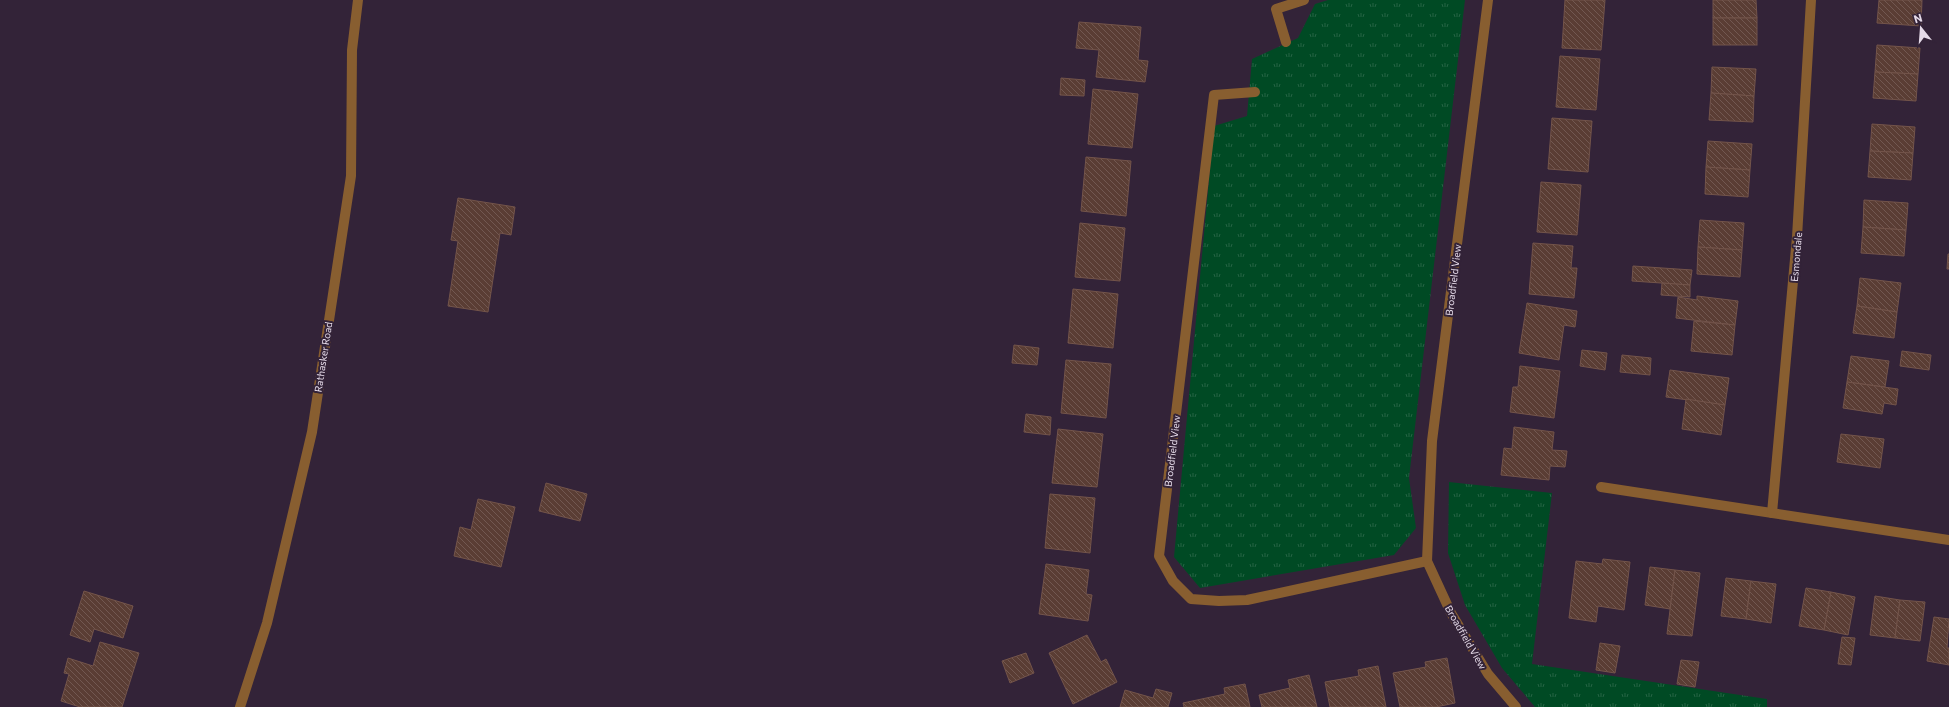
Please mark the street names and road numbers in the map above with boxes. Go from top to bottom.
street label: Esmondale [1788,232,1804,282]
street label: Broadfield View [1443,244,1463,316]
street label: Rathasker Road [312,321,335,393]
street label: Broadfield View [1162,415,1182,487]
street label: Broadfield View [1443,603,1489,671]

